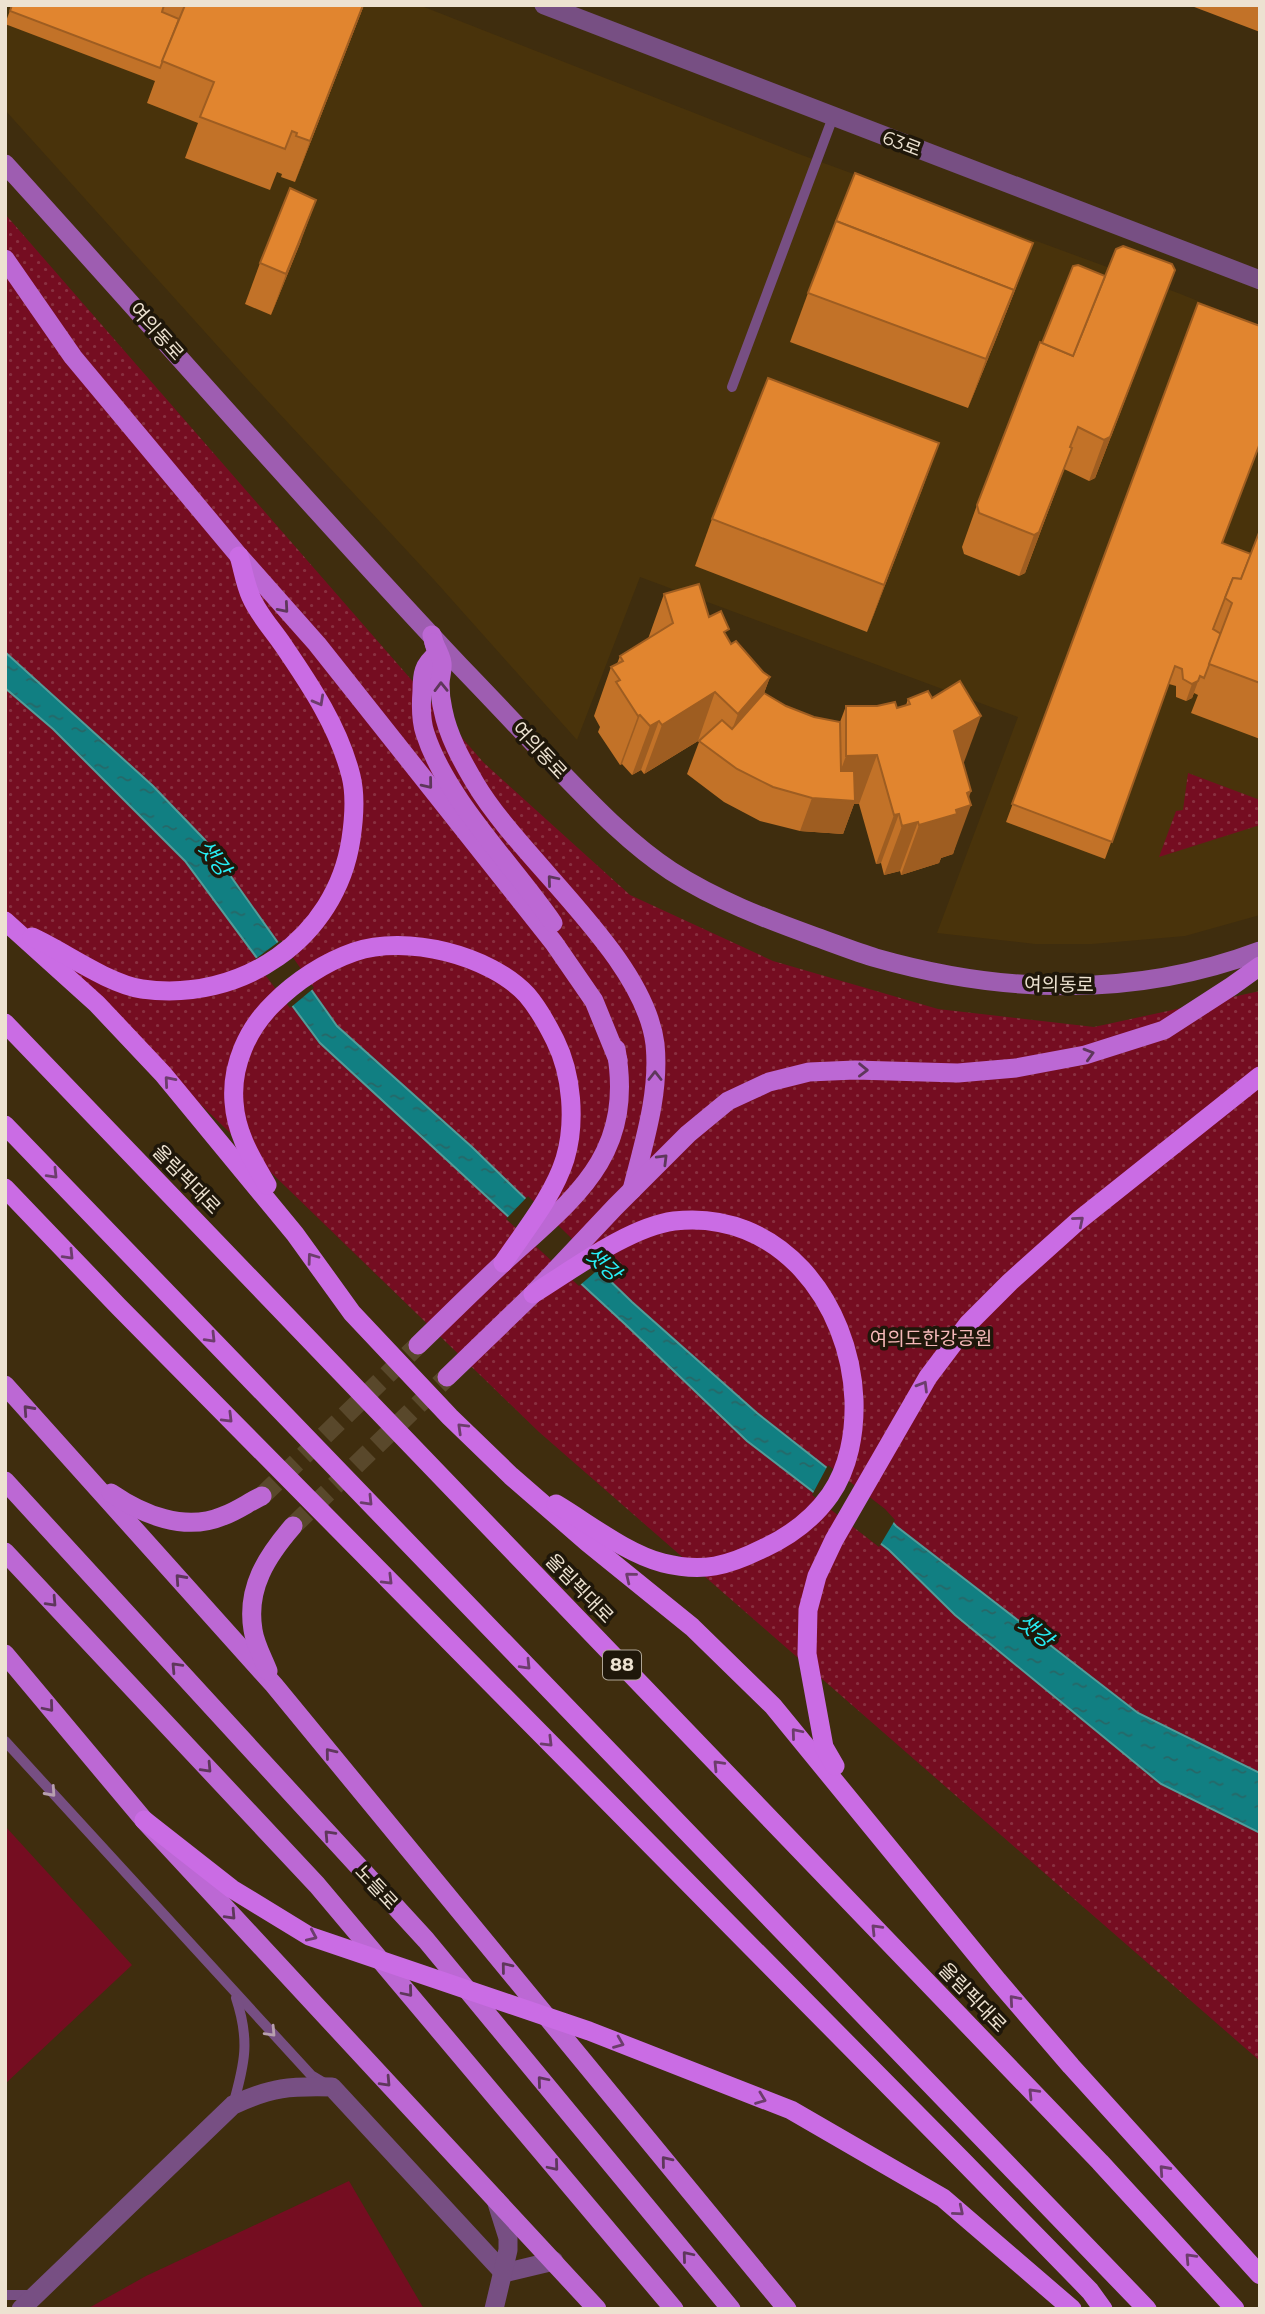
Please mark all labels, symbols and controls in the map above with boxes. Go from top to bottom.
street label: 63로 [879,126,925,161]
street label: 여의동로 [125,298,189,365]
one-way arrow [276,599,288,612]
one-way arrow [433,681,449,692]
one-way arrow [310,693,324,706]
street label: 여의동로 [507,717,572,784]
one-way arrow [420,776,432,789]
water label: 샛강 [193,835,238,883]
one-way arrow [548,876,560,889]
street label: 여의동로 [1024,972,1094,997]
one-way arrow [1083,1047,1095,1062]
one-way arrow [858,1063,869,1078]
one-way arrow [647,1070,663,1080]
one-way arrow [165,1076,177,1089]
street label: 올림픽대로 [148,1140,225,1219]
one-way arrow [655,1154,668,1167]
one-way arrow [44,1166,57,1179]
one-way arrow [1070,1217,1083,1229]
water label: 샛강 [581,1241,628,1288]
one-way arrow [61,1247,74,1260]
one-way arrow [308,1253,320,1266]
park label: 여의도한강공원 [870,1327,992,1350]
one-way arrow [202,1329,215,1342]
one-way arrow [915,1380,928,1393]
one-way arrow [24,1405,36,1418]
one-way arrow [220,1410,233,1423]
one-way arrow [457,1424,470,1437]
one-way arrow [360,1493,373,1506]
street label: 올림픽대로 [541,1549,618,1628]
one-way arrow [380,1571,393,1584]
one-way arrow [626,1573,638,1586]
one-way arrow [176,1574,188,1587]
one-way arrow [44,1594,56,1607]
water label: 샛강 [1012,1609,1060,1654]
road number: 88 [603,1650,641,1680]
one-way arrow [518,1657,531,1670]
one-way arrow [171,1662,184,1675]
one-way arrow [41,1698,53,1711]
one-way arrow [792,1728,804,1741]
one-way arrow [540,1733,553,1746]
one-way arrow [326,1749,338,1762]
one-way arrow [199,1760,212,1773]
one-way arrow [714,1760,726,1773]
one-way arrow [43,1784,55,1797]
one-way arrow [325,1830,338,1843]
street label: 노들로 [350,1860,403,1914]
one-way arrow [223,1907,236,1920]
one-way arrow [871,1924,884,1937]
one-way arrow [305,1927,317,1941]
street label: 올림픽대로 [934,1958,1011,2037]
one-way arrow [501,1962,514,1974]
one-way arrow [400,1984,412,1997]
one-way arrow [1010,1995,1022,2008]
one-way arrow [263,2024,275,2037]
one-way arrow [613,2035,625,2049]
one-way arrow [377,2074,390,2087]
one-way arrow [538,2076,550,2089]
one-way arrow [1029,2088,1042,2101]
one-way arrow [755,2090,767,2104]
one-way arrow [661,2157,674,2169]
one-way arrow [546,2158,558,2171]
one-way arrow [1160,2166,1173,2179]
one-way arrow [950,2203,963,2215]
one-way arrow [683,2252,695,2265]
one-way arrow [1185,2253,1198,2266]

